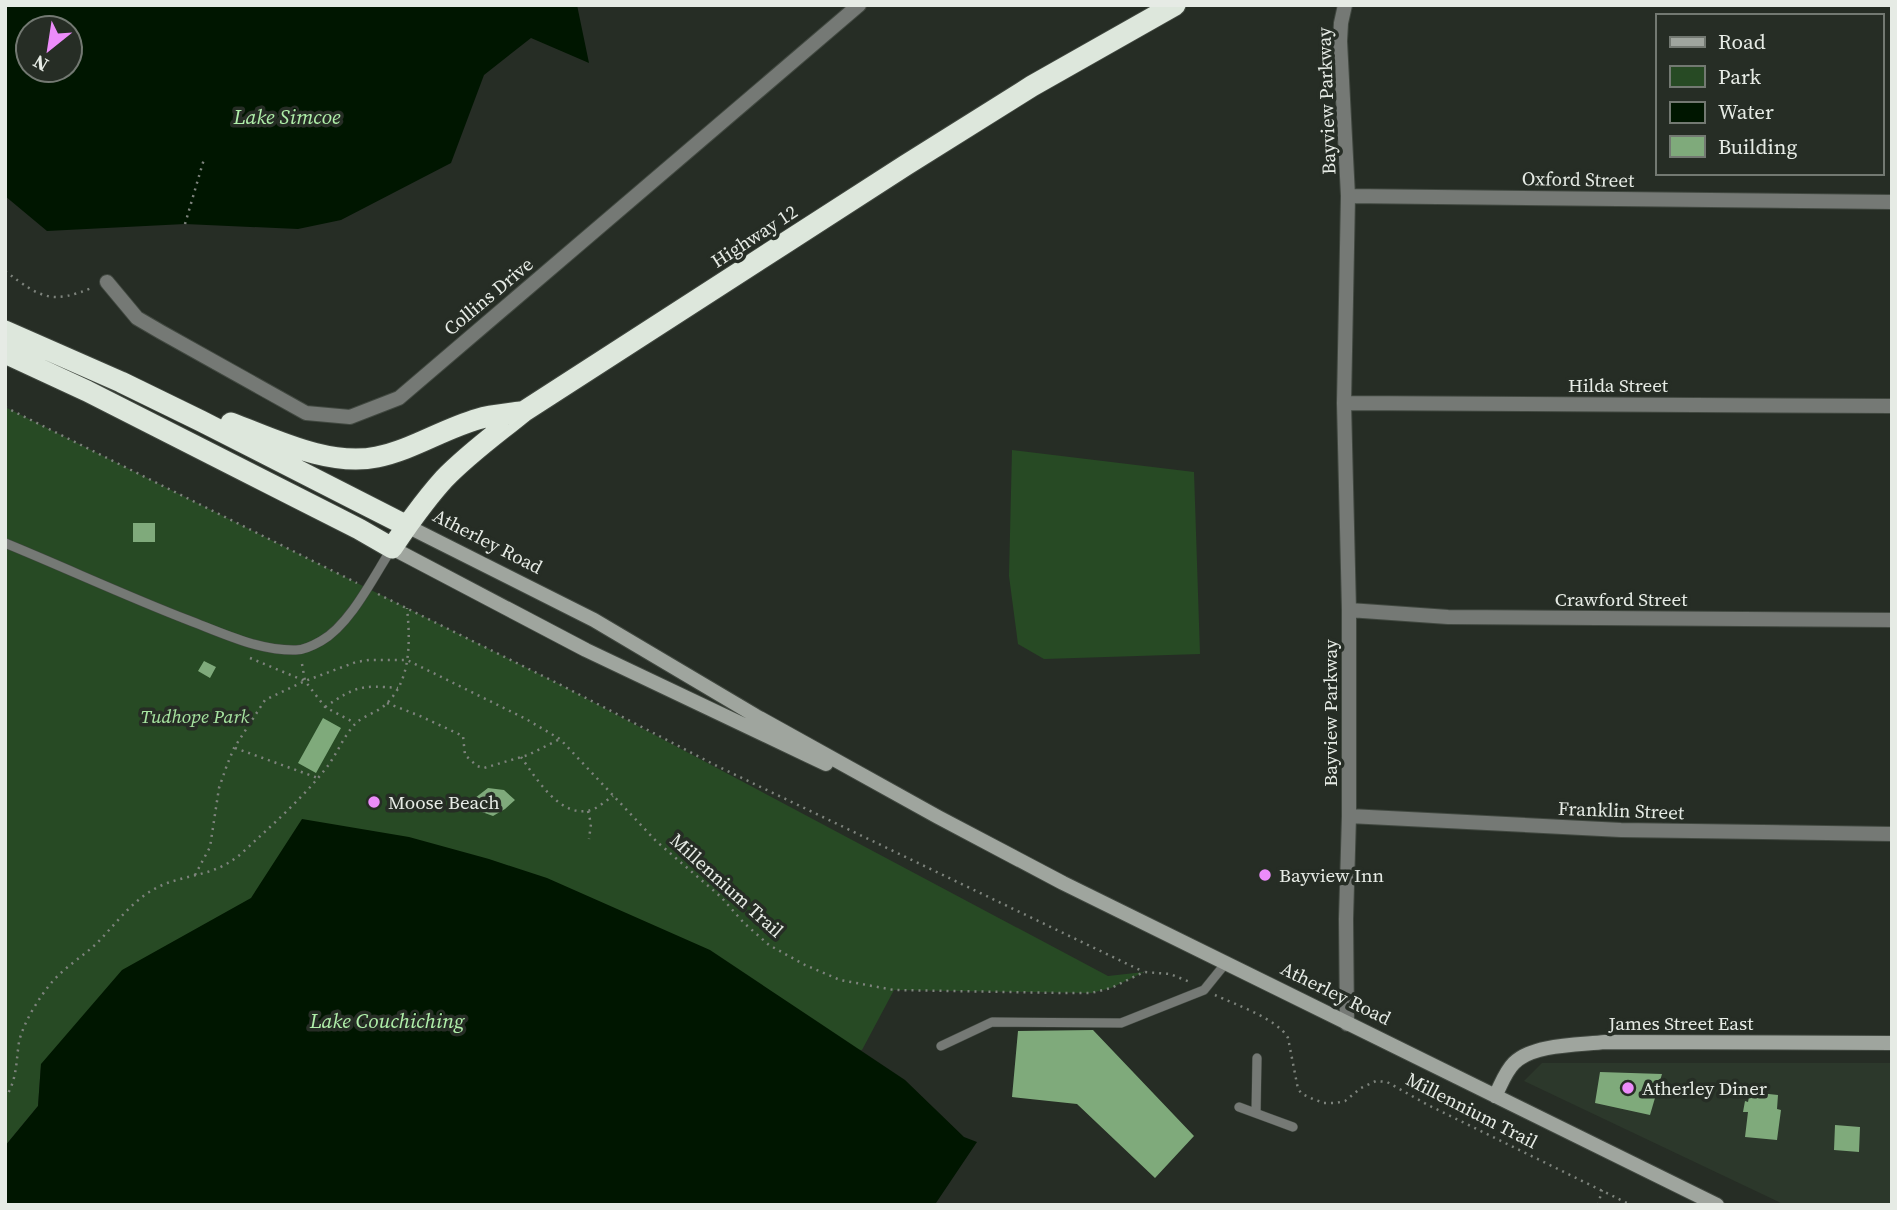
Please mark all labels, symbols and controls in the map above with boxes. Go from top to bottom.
north arrow [14,14,84,84]
legend [1656,14,1883,175]
street label: Bayview Parkway [1310,27,1342,175]
text: Road [1718,27,1766,56]
text: N [28,49,53,78]
text: Park [1718,62,1762,91]
text: Water [1718,97,1774,126]
water label: Lake Simcoe [233,102,341,131]
text: Building [1718,132,1797,161]
street label: Oxford Street [1522,165,1635,193]
street label: Highway 12 [706,198,802,274]
street label: Collins Drive [438,251,538,341]
street label: Hilda Street [1568,372,1669,398]
street label: Atherley Road [429,502,547,580]
street label: Crawford Street [1555,586,1688,612]
street label: Bayview Parkway [1317,639,1343,787]
park label: Tudhope Park [140,703,250,729]
place label: Moose Beach [388,789,500,815]
marker: Moose Beach [366,794,382,810]
street label: Franklin Street [1557,795,1685,825]
street label: Millennium Trail [665,827,790,943]
place label: Bayview Inn [1279,862,1384,888]
marker: Bayview Inn [1257,867,1273,883]
street label: Atherley Road [1276,955,1396,1031]
water label: Lake Couchiching [309,1006,465,1035]
street label: James Street East [1608,1010,1754,1036]
street label: Millennium Trail [1402,1066,1543,1155]
place label: Atherley Diner [1642,1075,1767,1101]
marker: Atherley Diner [1620,1080,1636,1096]

